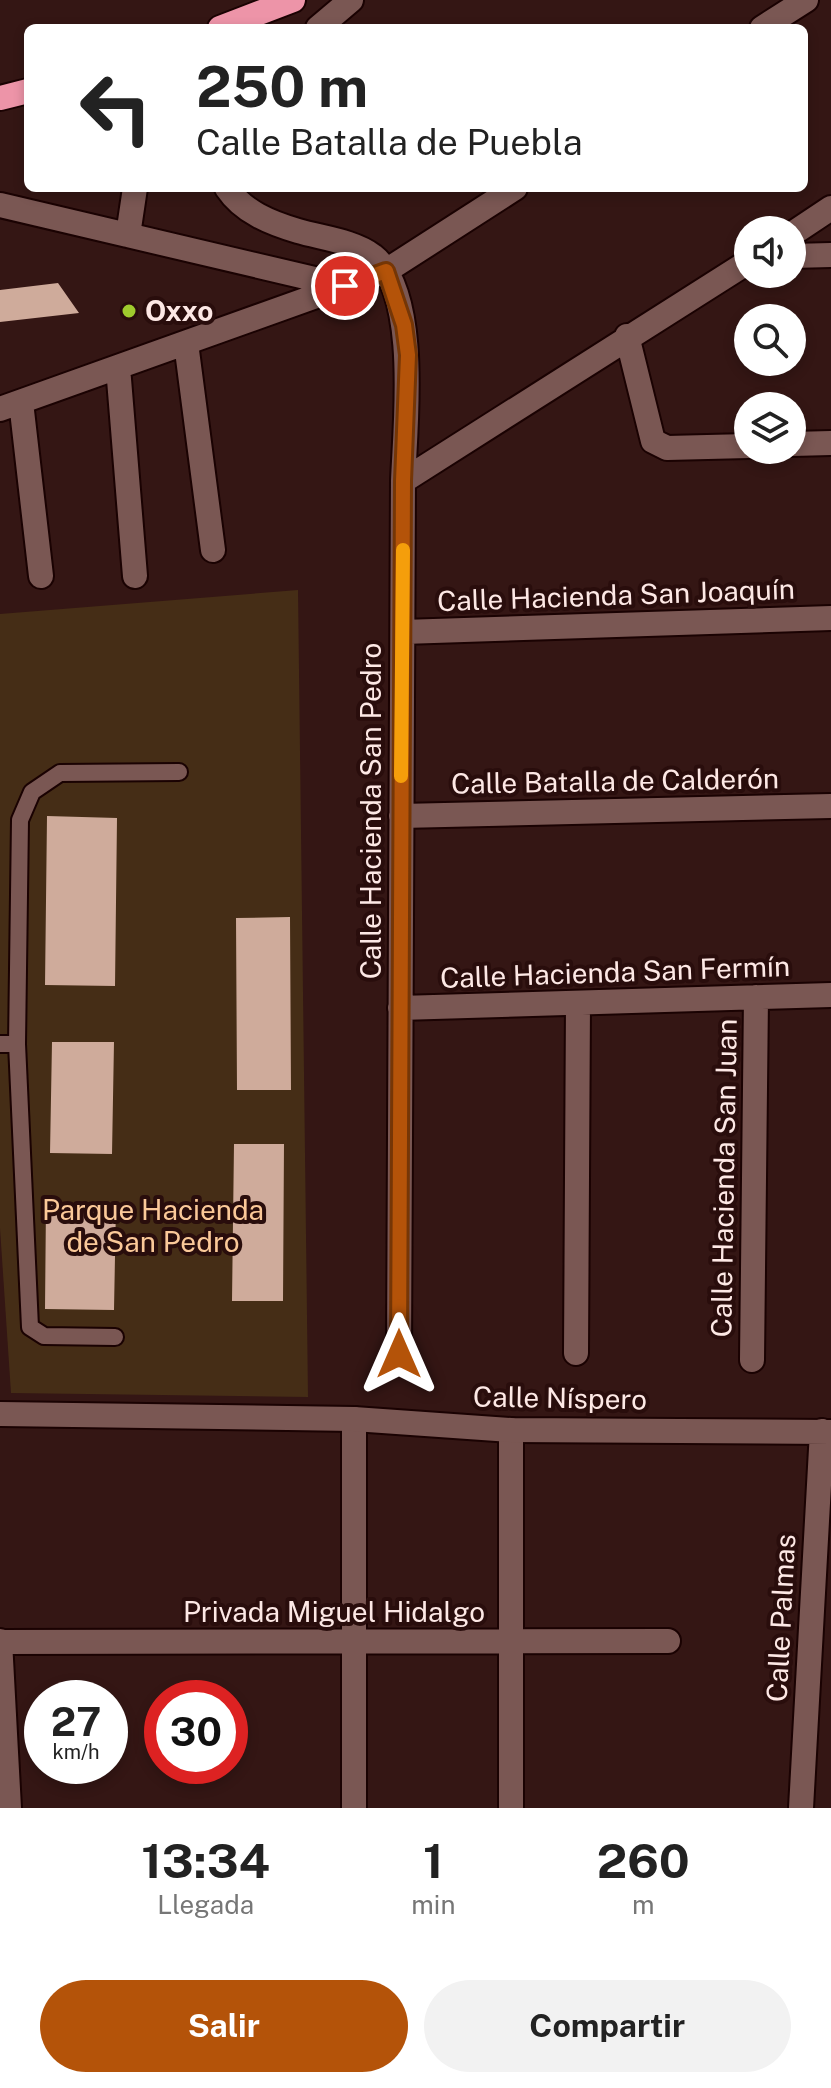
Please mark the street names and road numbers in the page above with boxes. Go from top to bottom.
street label: Calle Hacienda San Joaquín [436,572,795,617]
street label: Calle Hacienda San Pedro [354,643,387,979]
street label: Calle Batalla de Calderón [451,761,779,800]
street label: Calle Hacienda San Fermín [439,949,791,994]
street label: Calle Hacienda San Juan [704,1018,743,1338]
street label: Calle Níspero [473,1379,647,1416]
street label: Calle Palmas [760,1533,801,1703]
street label: Privada Miguel Hidalgo [183,1595,485,1628]

